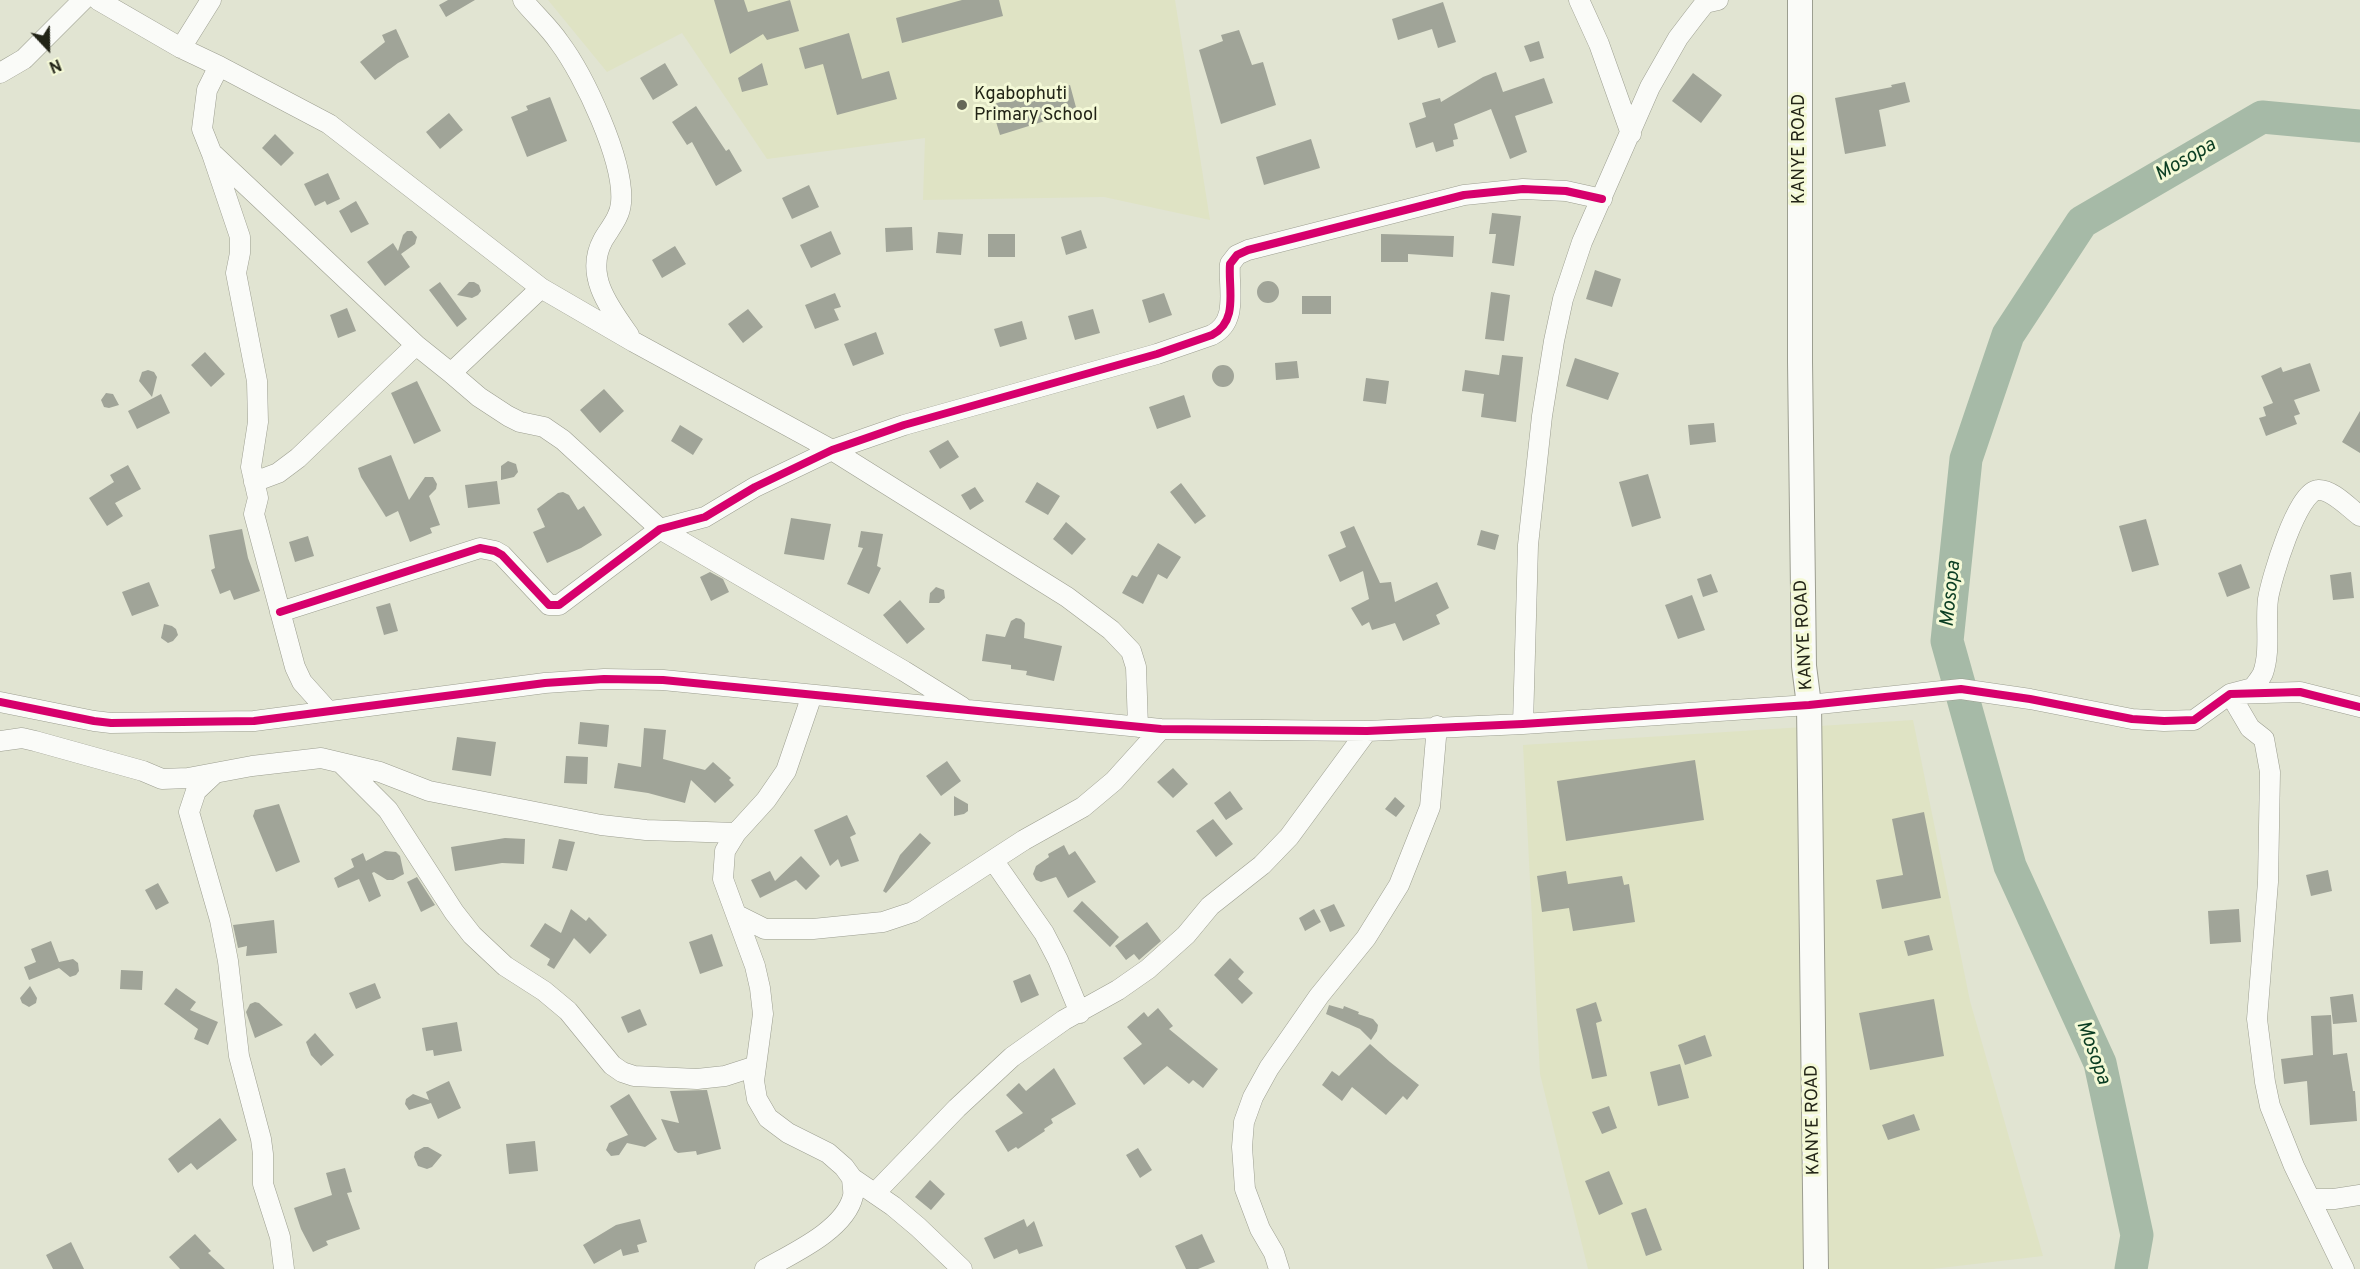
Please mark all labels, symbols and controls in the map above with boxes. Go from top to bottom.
north arrow [18,18,78,78]
text: N [46,53,64,76]
place label: Kgabophuti Primary School [974,84,1098,127]
street label: KANYE ROAD [1789,94,1811,204]
marker: Kgabophuti Primary School [955,98,969,112]
water label: Mosopa [2151,134,2221,188]
water label: Mosopa [1937,560,1967,628]
street label: KANYE ROAD [1791,579,1819,691]
water label: Mosopa [2069,1018,2115,1088]
street label: KANYE ROAD [1802,1064,1826,1176]

